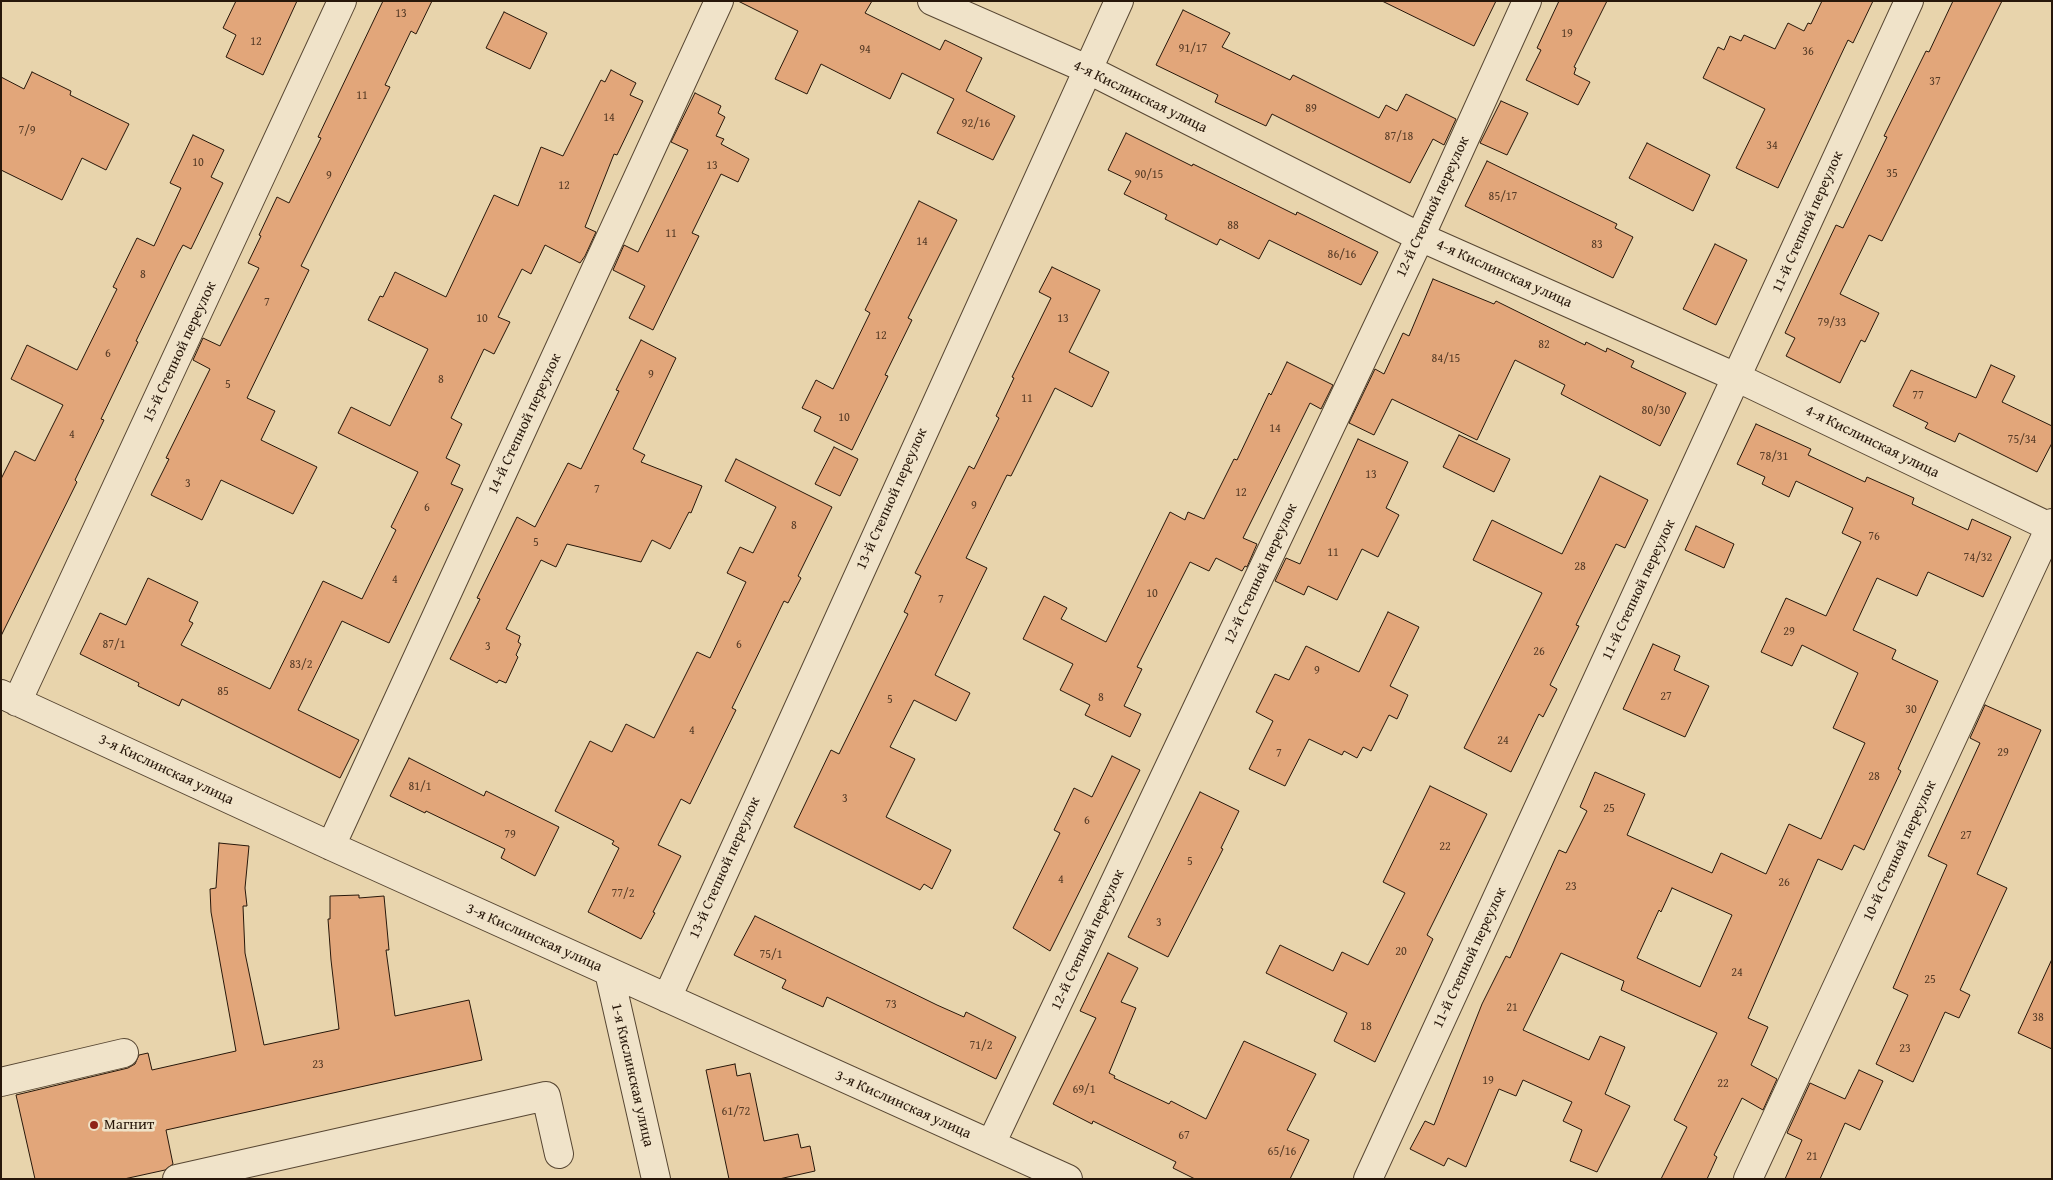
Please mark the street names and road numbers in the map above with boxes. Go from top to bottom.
street label: 4-я Кислинская улица [1070,57,1210,137]
street label: 12-й Степной переулок [1392,134,1474,280]
street label: 11-й Степной переулок [1769,148,1847,296]
street label: 4-я Кислинская улица [1433,236,1575,312]
street label: 15-й Степной переулок [139,279,221,425]
street label: 14-й Степной переулок [484,351,566,497]
street label: 4-я Кислинская улица [1802,402,1942,482]
street label: 13-й Степной переулок [853,425,931,573]
street label: 12-й Степной переулок [1220,501,1302,647]
street label: 11-й Степной переулок [1598,517,1680,663]
street label: 3-я Кислинская улица [96,731,236,809]
street label: 10-й Степной переулок [1859,778,1941,924]
street label: 13-й Степной переулок [686,794,764,942]
street label: 12-й Степной переулок [1047,867,1129,1013]
street label: 11-й Степной переулок [1429,885,1511,1031]
street label: 3-я Кислинская улица [463,900,605,976]
street label: 1-я Кислинская улица [607,1001,657,1149]
street label: 3-я Кислинская улица [832,1067,974,1143]

